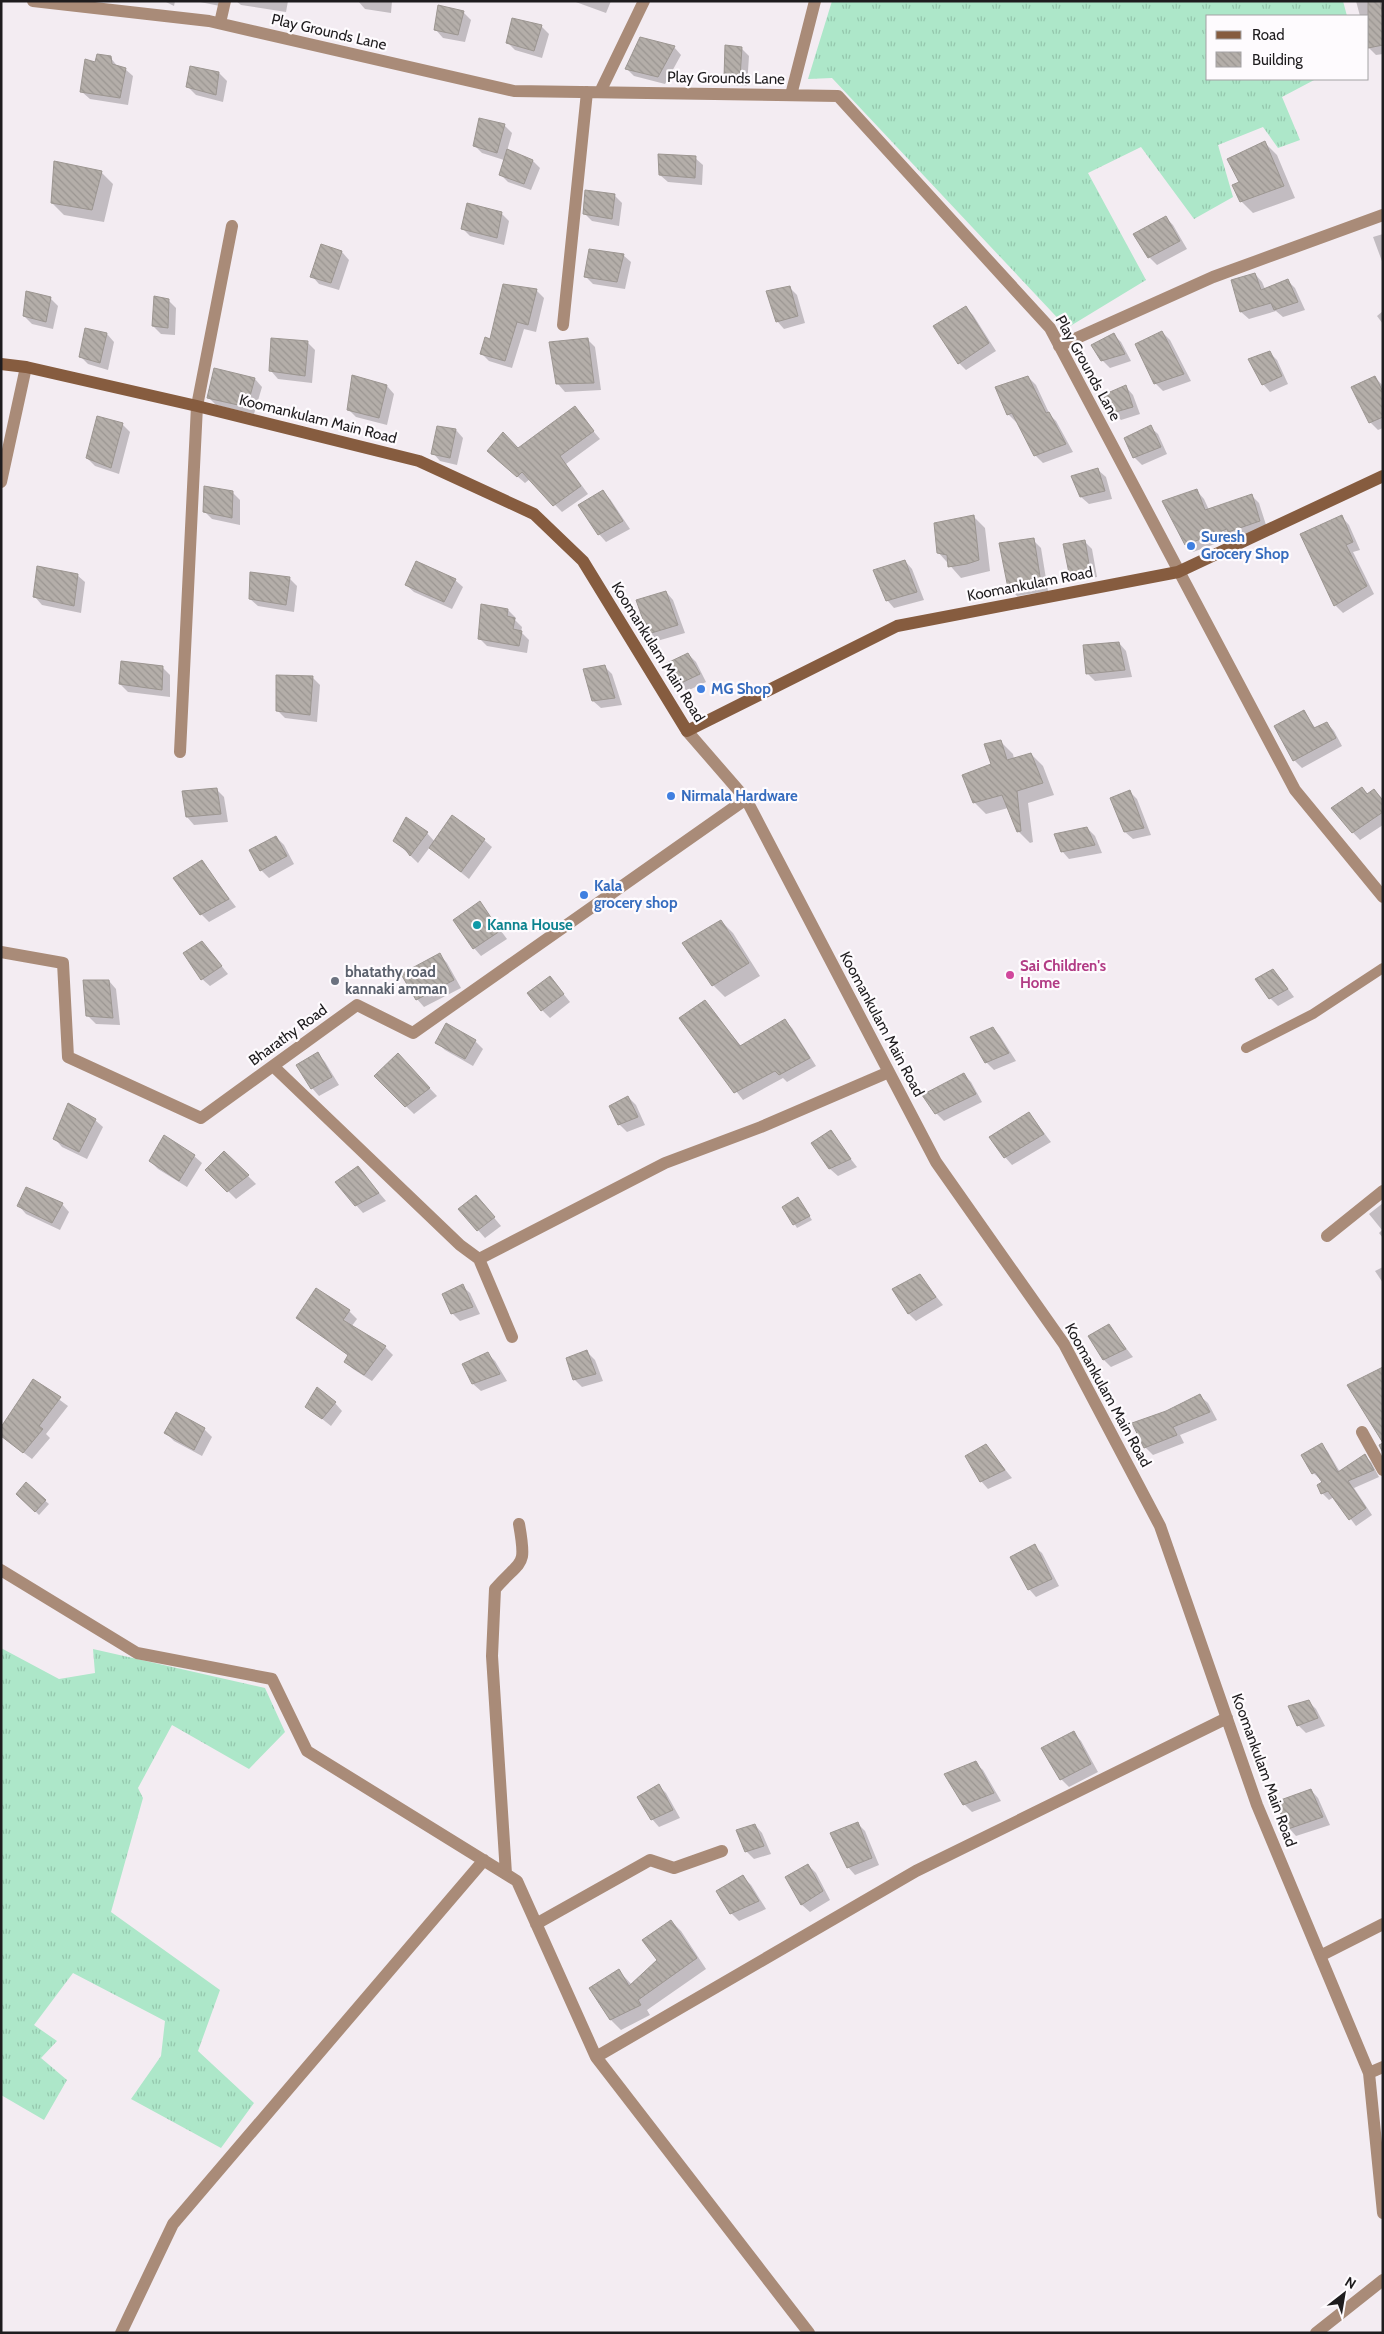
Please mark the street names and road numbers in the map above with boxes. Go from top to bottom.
street label: Play Grounds Lane [270,10,389,54]
street label: Play Grounds Lane [667,68,785,88]
street label: Play Grounds Lane [1052,312,1125,424]
street label: Koomankulam Main Road [237,391,399,447]
street label: Koomankulam Road [966,563,1094,605]
street label: Koomankulam Main Road [607,579,709,725]
street label: Koomankulam Main Road [836,948,928,1100]
street label: Bharathy Road [245,1001,331,1069]
street label: Koomankulam Main Road [1061,1320,1155,1470]
street label: Koomankulam Main Road [1228,1691,1300,1849]

